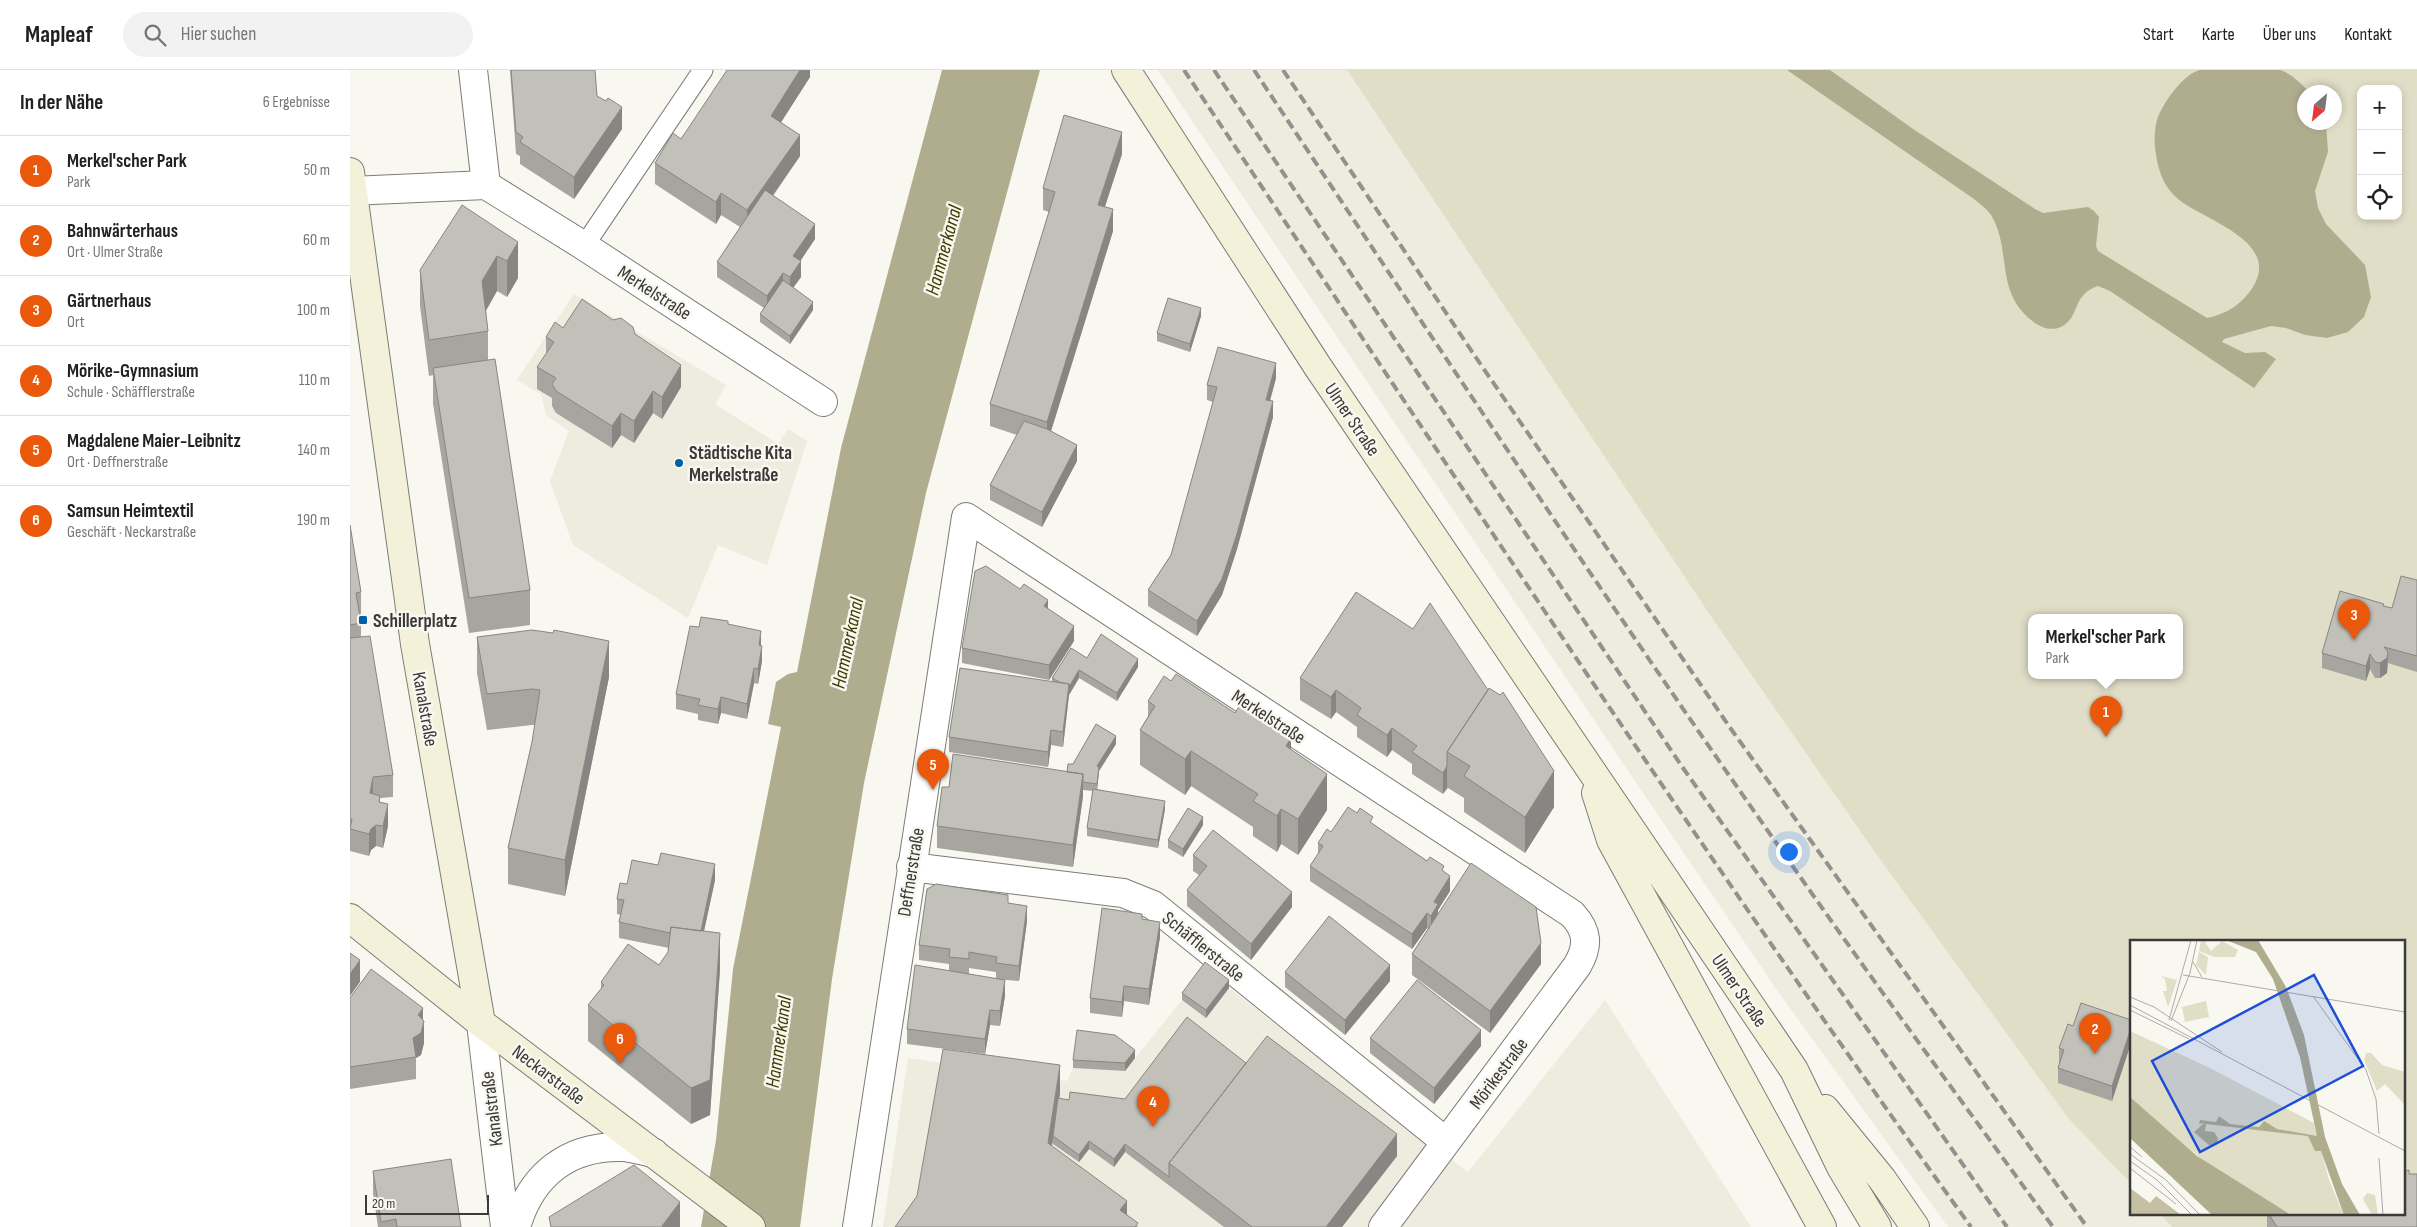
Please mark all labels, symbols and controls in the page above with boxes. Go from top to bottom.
search box [123,12,473,57]
text: Mapleaf [25,20,93,49]
icon: search [141,21,169,49]
text: Hier suchen [181,23,256,46]
text: Start [2143,24,2174,45]
text: Karte [2202,24,2235,45]
text: Über uns [2263,24,2316,45]
text: Kontakt [2344,24,2392,45]
north arrow [2297,85,2342,130]
map controls [2357,85,2402,220]
button: + [2357,85,2402,130]
text: In der Nähe [20,90,103,115]
text: 6 Ergebnisse [263,93,330,112]
button: − [2357,130,2402,175]
text: Merkel'scher Park [67,150,187,173]
text: 1 [33,161,39,180]
text: 50 m [304,161,330,180]
text: Park [67,173,90,192]
button: locate [2357,175,2402,220]
water label: Hammerkanal [920,201,968,298]
text: Bahnwärterhaus [67,220,178,243]
text: 2 [32,231,40,250]
text: 60 m [303,231,330,250]
text: Ort · Ulmer Straße [67,243,163,262]
street label: Merkelstraße [613,261,695,326]
text: Gärtnerhaus [67,290,151,313]
text: 3 [32,301,40,320]
text: 100 m [297,301,330,320]
text: Ort [67,313,85,332]
text: Mörike-Gymnasium [67,360,199,383]
text: 4 [32,371,40,390]
text: 110 m [299,371,330,390]
street label: Ulmer Straße [1319,379,1385,461]
text: Schule · Schäfflerstraße [67,383,195,402]
text: Magdalene Maier-Leibnitz [67,430,241,453]
text: 5 [32,441,40,460]
text: 140 m [298,441,330,460]
place label: Städtische Kita Merkelstraße [689,442,792,487]
text: Ort · Deffnerstraße [67,453,168,472]
marker: Städtische Kita Merkelstraße [673,457,685,469]
text: Samsun Heimtextil [67,500,194,523]
text: 6 [32,511,40,530]
text: 190 m [297,511,330,530]
text: Geschäft · Neckarstraße [67,523,196,542]
water label: Hammerkanal [827,594,870,691]
pin: 3 [2338,599,2370,640]
place label: Schillerplatz [373,610,457,633]
marker: Schillerplatz [357,614,369,626]
popup [2028,614,2183,679]
text: Merkel'scher Park [2046,626,2165,649]
text: Park [2046,649,2069,668]
street label: Kanalstraße [407,670,442,748]
street label: Merkelstraße [1227,685,1309,750]
pin: 1 [2090,696,2122,737]
pin: 5 [917,749,949,790]
street label: Deffnerstraße [893,826,930,918]
your location [1776,839,1802,865]
street label: Schäfflerstraße [1157,907,1249,987]
inset map [2130,940,2404,1214]
street label: Ulmer Straße [1706,950,1772,1032]
water label: Hammerkanal [761,994,797,1089]
pin: 2 [2079,1013,2111,1054]
pin: 6 [604,1023,636,1064]
street label: Mörikestraße [1465,1034,1533,1114]
street label: Neckarstraße [507,1040,589,1110]
street label: Kanalstraße [476,1070,509,1148]
pin: 4 [1137,1086,1169,1127]
scale bar [365,1192,489,1215]
text: 20 m [372,1195,395,1212]

